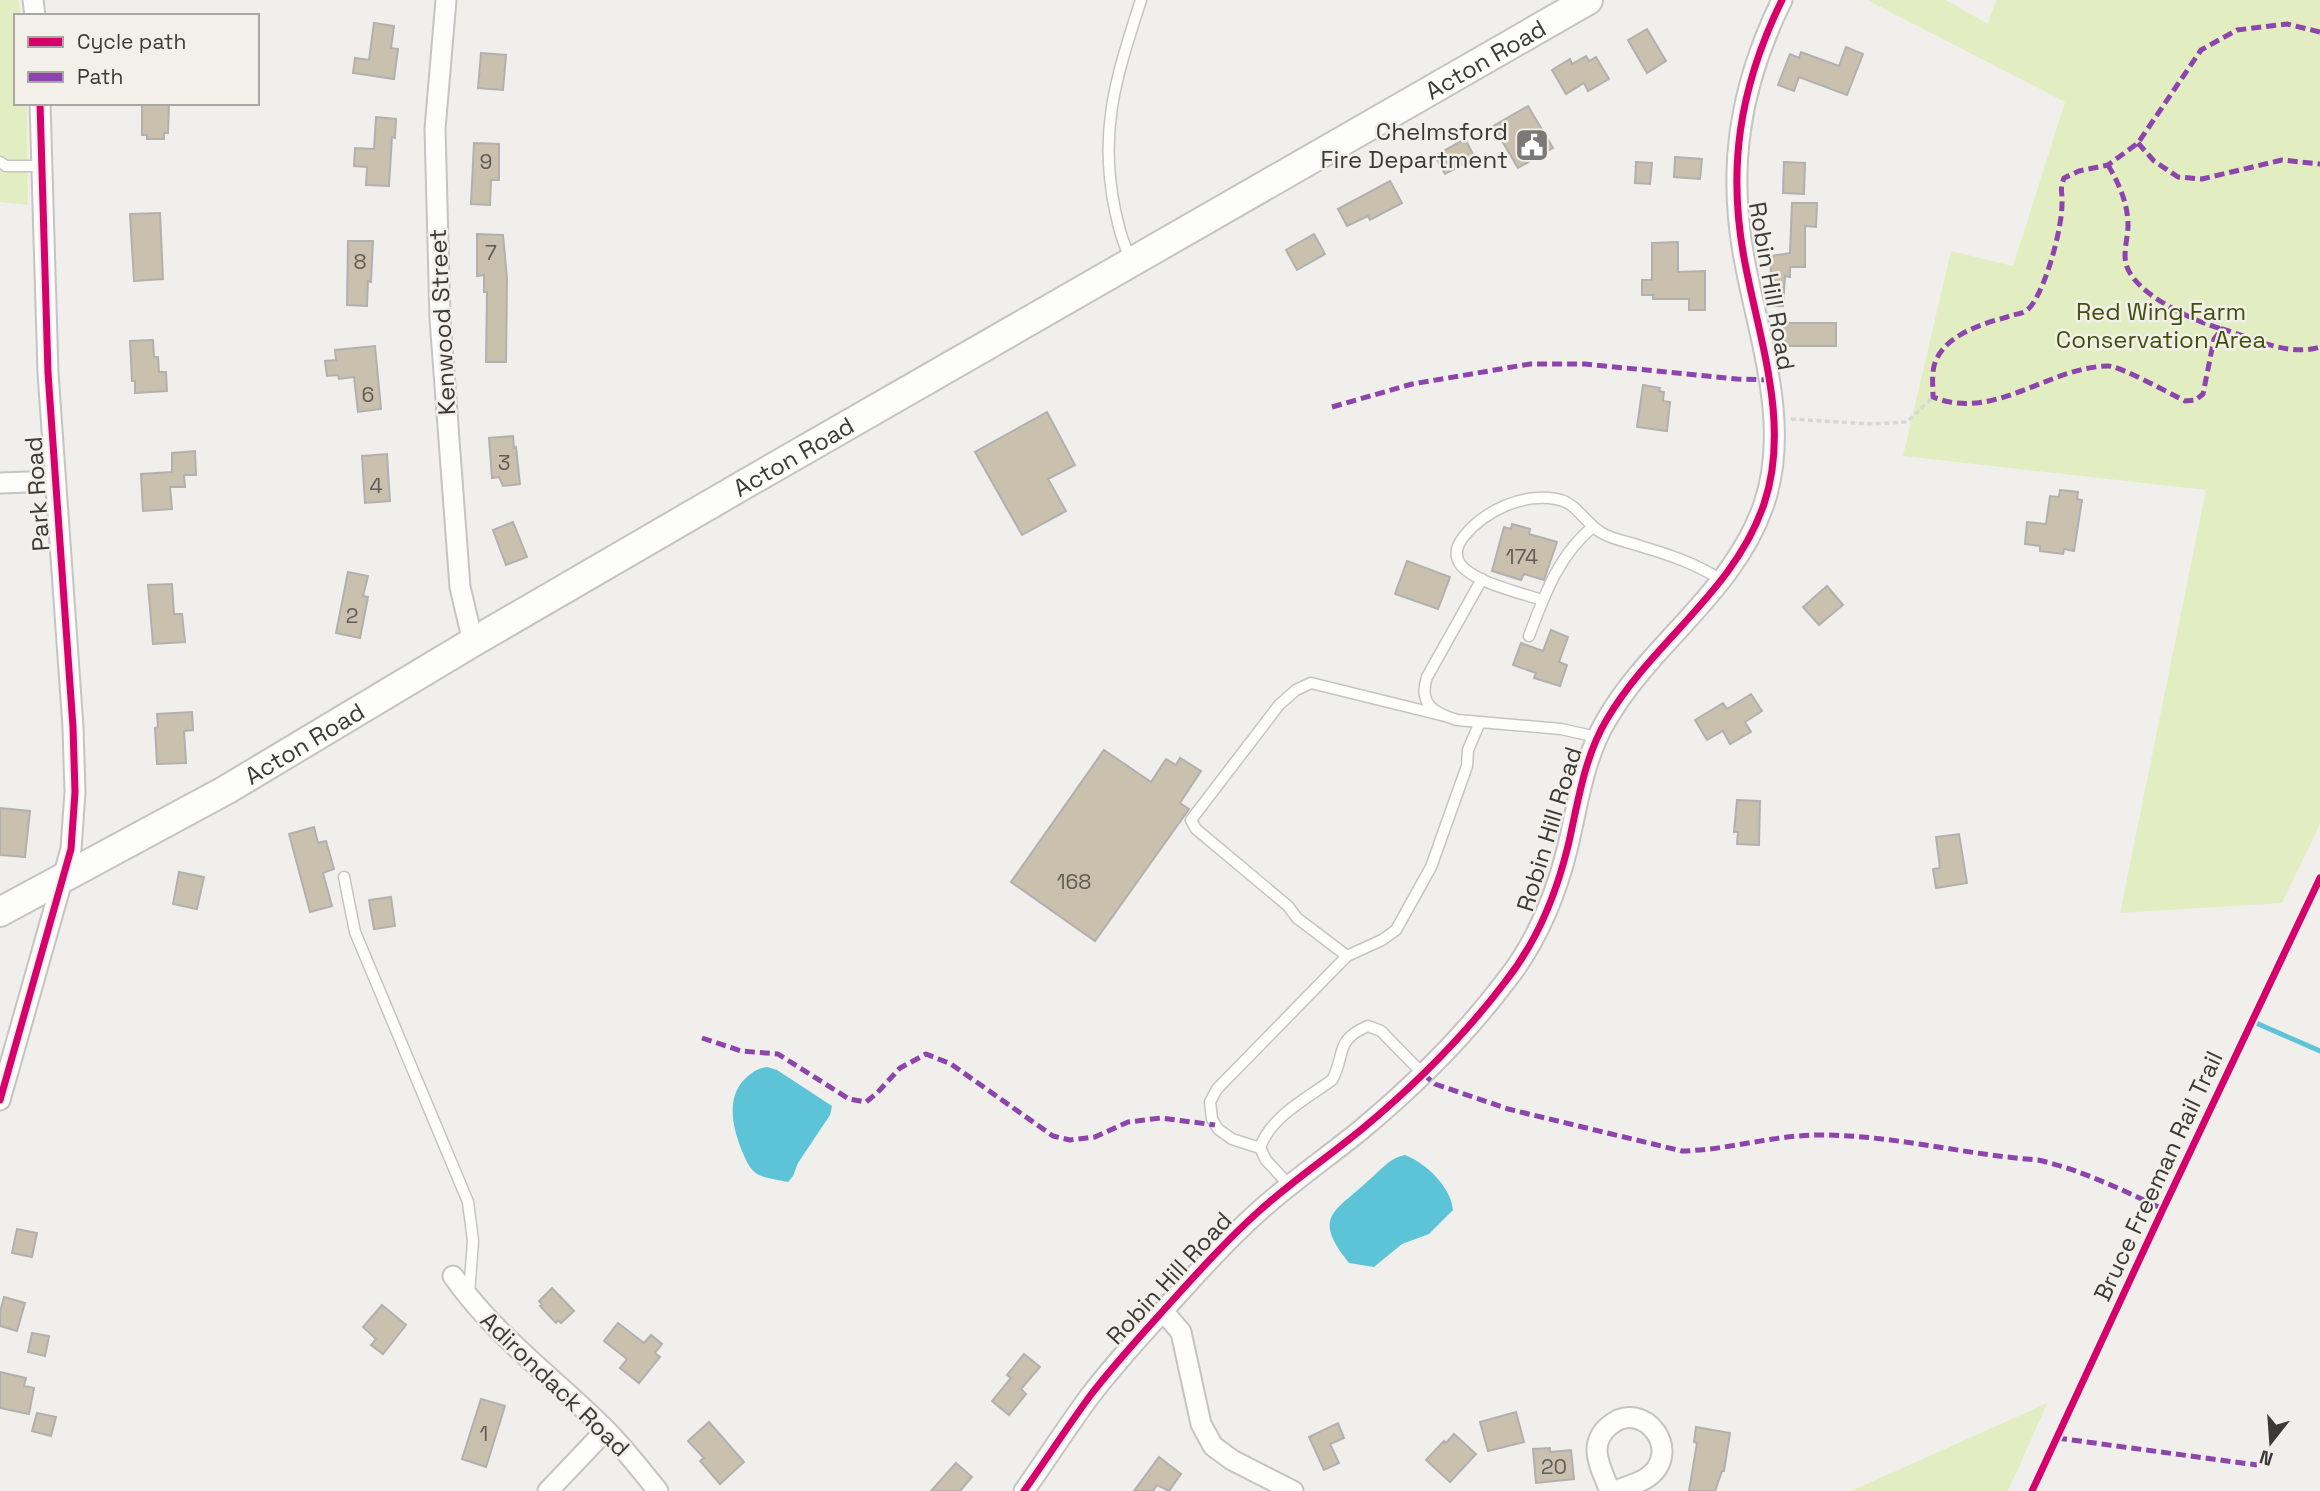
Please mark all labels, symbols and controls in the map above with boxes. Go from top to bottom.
street label: Acton Road [1419,12,1551,106]
legend [14,14,259,105]
text: Cycle path [77,28,186,55]
text: Path [77,63,123,90]
place label: Chelmsford Fire Department [1320,116,1508,175]
public building icon: Chelmsford Fire Department [1513,126,1551,164]
house number: 9 [480,148,492,175]
street label: Robin Hill Road [1742,199,1802,373]
street label: Kenwood Street [422,228,462,416]
house number: 7 [485,239,497,266]
house number: 8 [353,248,367,275]
park label: Red Wing Farm Conservation Area [2056,296,2266,355]
house number: 6 [362,381,374,408]
street label: Acton Road [727,409,859,503]
street label: Park Road [18,436,56,552]
house number: 3 [498,449,510,476]
house number: 4 [369,472,383,499]
house number: 174 [1506,543,1538,570]
house number: 2 [346,602,358,629]
street label: Acton Road [239,695,370,791]
street label: Robin Hill Road [1509,743,1589,915]
house number: 168 [1057,868,1091,895]
street label: Bruce Freeman Rail Trail [2086,1046,2230,1306]
street label: Robin Hill Road [1099,1205,1239,1351]
street label: Adirondack Road [474,1305,636,1463]
north arrow [2236,1407,2306,1477]
house number: 1 [480,1420,488,1447]
text: N [2256,1444,2276,1472]
house number: 20 [1541,1453,1567,1480]

